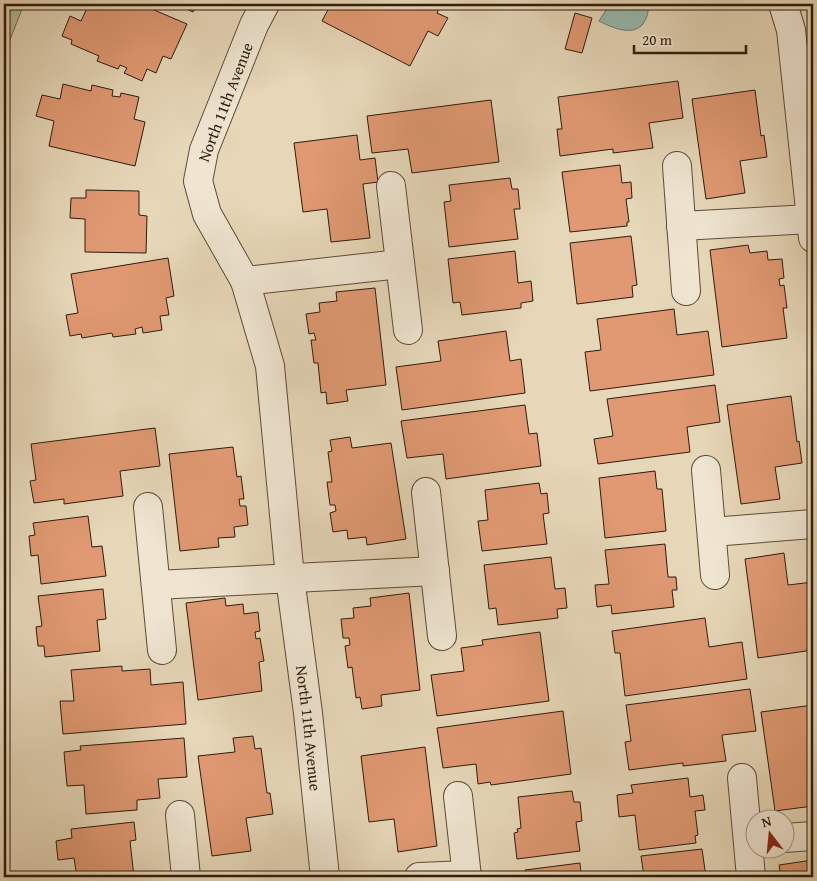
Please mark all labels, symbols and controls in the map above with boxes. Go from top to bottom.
scale bar [634,22,747,54]
text: 20 m [642,29,673,50]
street label: North 11th Avenue [191,39,259,165]
street label: North 11th Avenue [290,664,328,792]
north arrow [744,808,794,858]
text: N [759,810,774,832]

